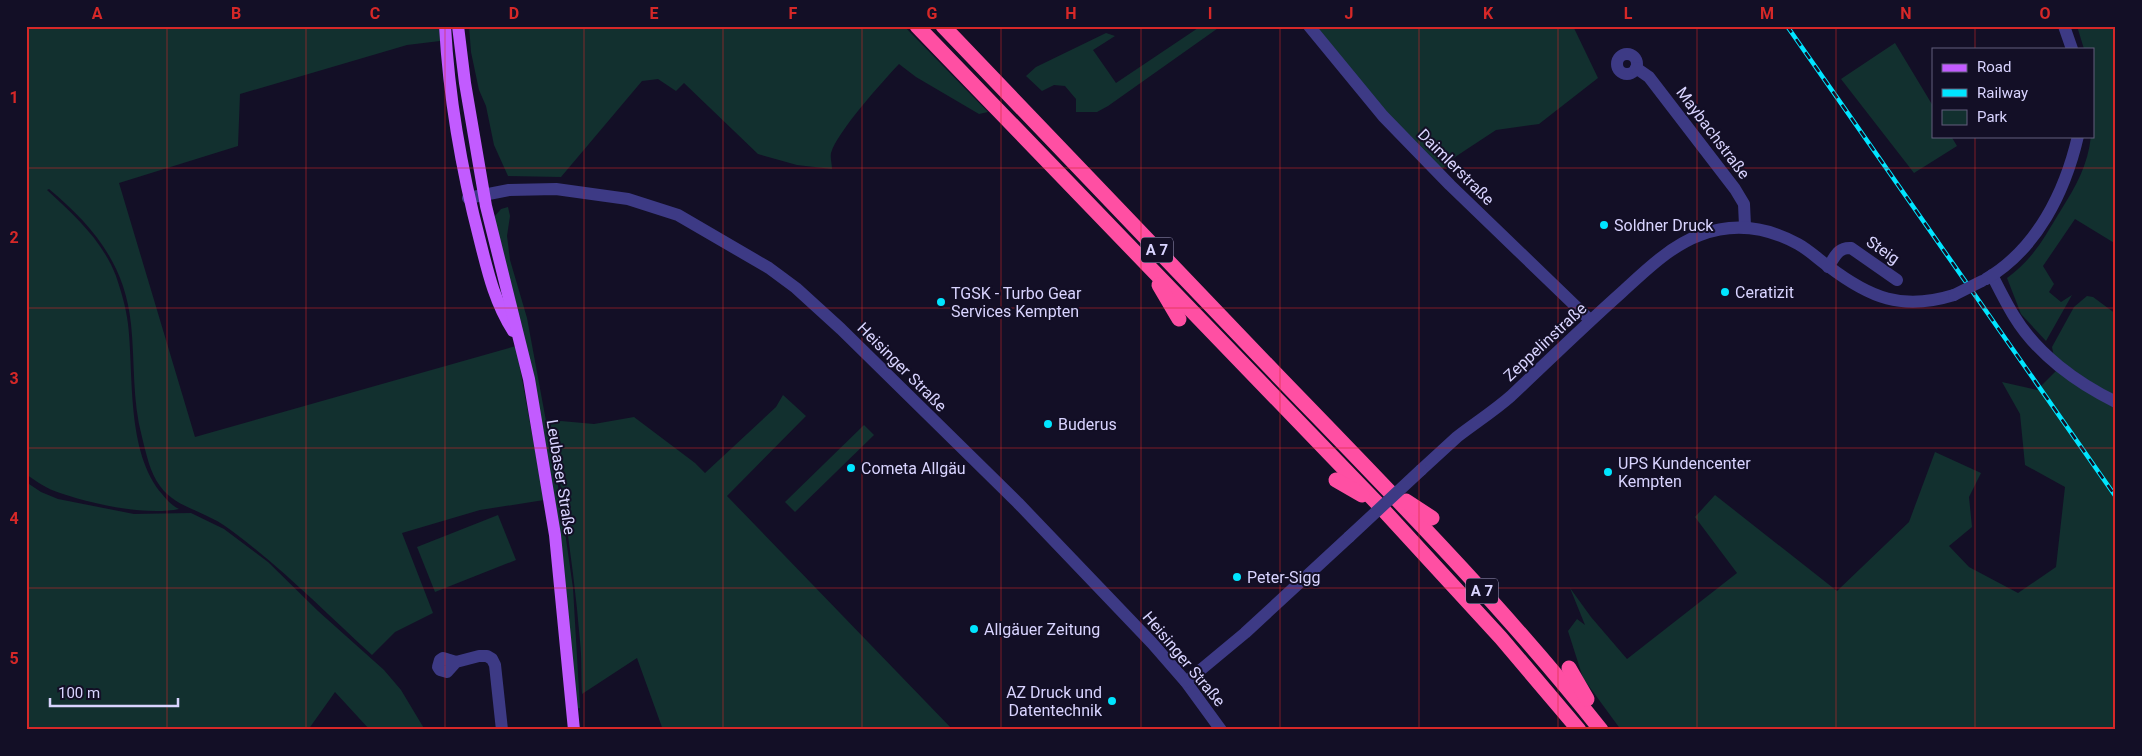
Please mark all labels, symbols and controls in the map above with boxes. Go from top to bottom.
text: A [92,4,103,23]
text: B [231,4,241,23]
text: C [370,4,380,23]
text: D [509,4,519,23]
text: E [650,4,659,23]
text: F [789,4,798,23]
text: G [927,4,938,23]
text: H [1065,4,1077,23]
text: I [1208,4,1212,23]
text: J [1345,4,1353,23]
text: K [1483,4,1494,23]
text: L [1624,4,1633,23]
text: M [1760,4,1774,23]
text: N [1900,4,1912,23]
text: O [2039,4,2051,23]
legend [1932,48,2094,138]
text: Road [1977,58,2011,76]
street label: Maybachstraße [1672,83,1754,183]
text: Railway [1977,84,2028,102]
text: 1 [9,88,19,107]
text: Park [1977,108,2008,126]
street label: Daimlerstraße [1414,125,1498,209]
place label: Soldner Druck [1614,216,1714,235]
marker: Soldner Druck [1598,219,1610,231]
text: 2 [9,228,19,247]
street label: Steig [1863,232,1903,268]
road number: A 7 [1141,238,1173,262]
place label: Ceratizit [1735,283,1794,302]
place label: TGSK - Turbo Gear Services Kempten [951,284,1082,321]
marker: Ceratizit [1719,286,1731,298]
marker: TGSK - Turbo Gear Services Kempten [935,296,947,308]
street label: Zeppelinstraße [1500,299,1590,385]
street label: Heisinger Straße [853,318,951,416]
text: 3 [9,369,19,388]
place label: Buderus [1058,415,1117,434]
street label: Leubaser Straße [543,418,579,536]
marker: Buderus [1042,418,1054,430]
place label: UPS Kundencenter Kempten [1618,454,1751,491]
place label: Cometa Allgäu [861,459,966,478]
marker: Cometa Allgäu [845,462,857,474]
marker: UPS Kundencenter Kempten [1602,466,1614,478]
text: 4 [9,509,19,528]
place label: Peter-Sigg [1247,568,1320,587]
marker: Peter-Sigg [1231,571,1243,583]
road number: A 7 [1466,578,1498,604]
street label: Heisinger Straße [1139,608,1229,710]
place label: Allgäuer Zeitung [984,620,1100,639]
marker: Allgäuer Zeitung [968,623,980,635]
text: 5 [9,649,19,668]
scale bar [50,676,178,708]
place label: AZ Druck und Datentechnik [1006,683,1103,720]
text: 100 m [58,684,100,702]
marker: AZ Druck und Datentechnik [1106,695,1118,707]

